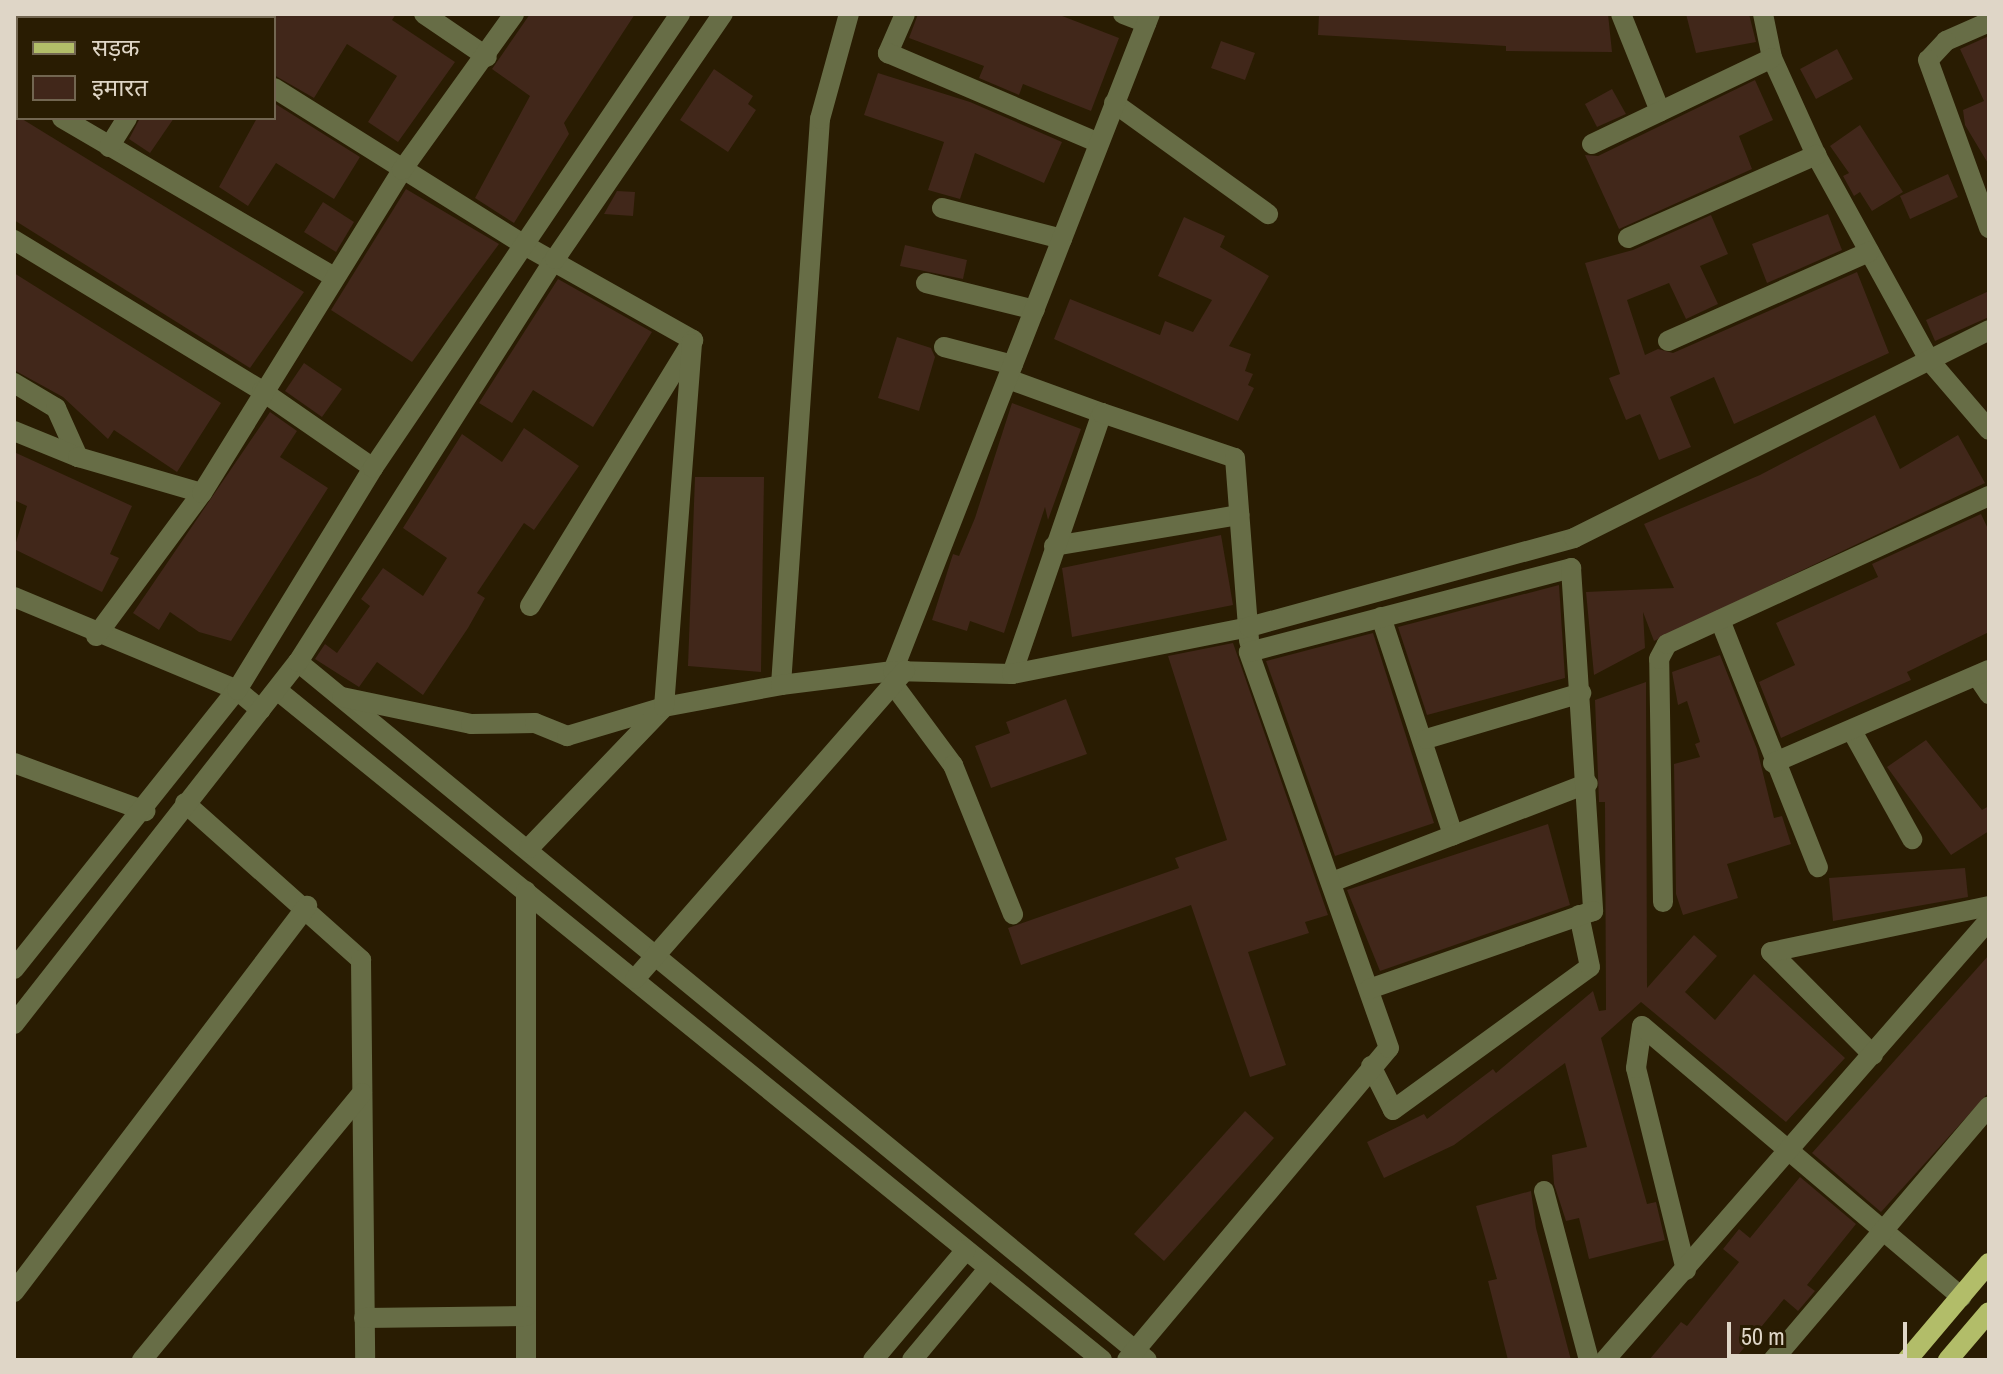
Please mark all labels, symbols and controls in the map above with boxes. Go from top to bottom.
legend [16,16,276,120]
text: सड़क [92,31,140,63]
text: इमारत [92,71,148,103]
scale bar [1731,1306,1911,1356]
text: 50 m [1741,1320,1785,1352]

